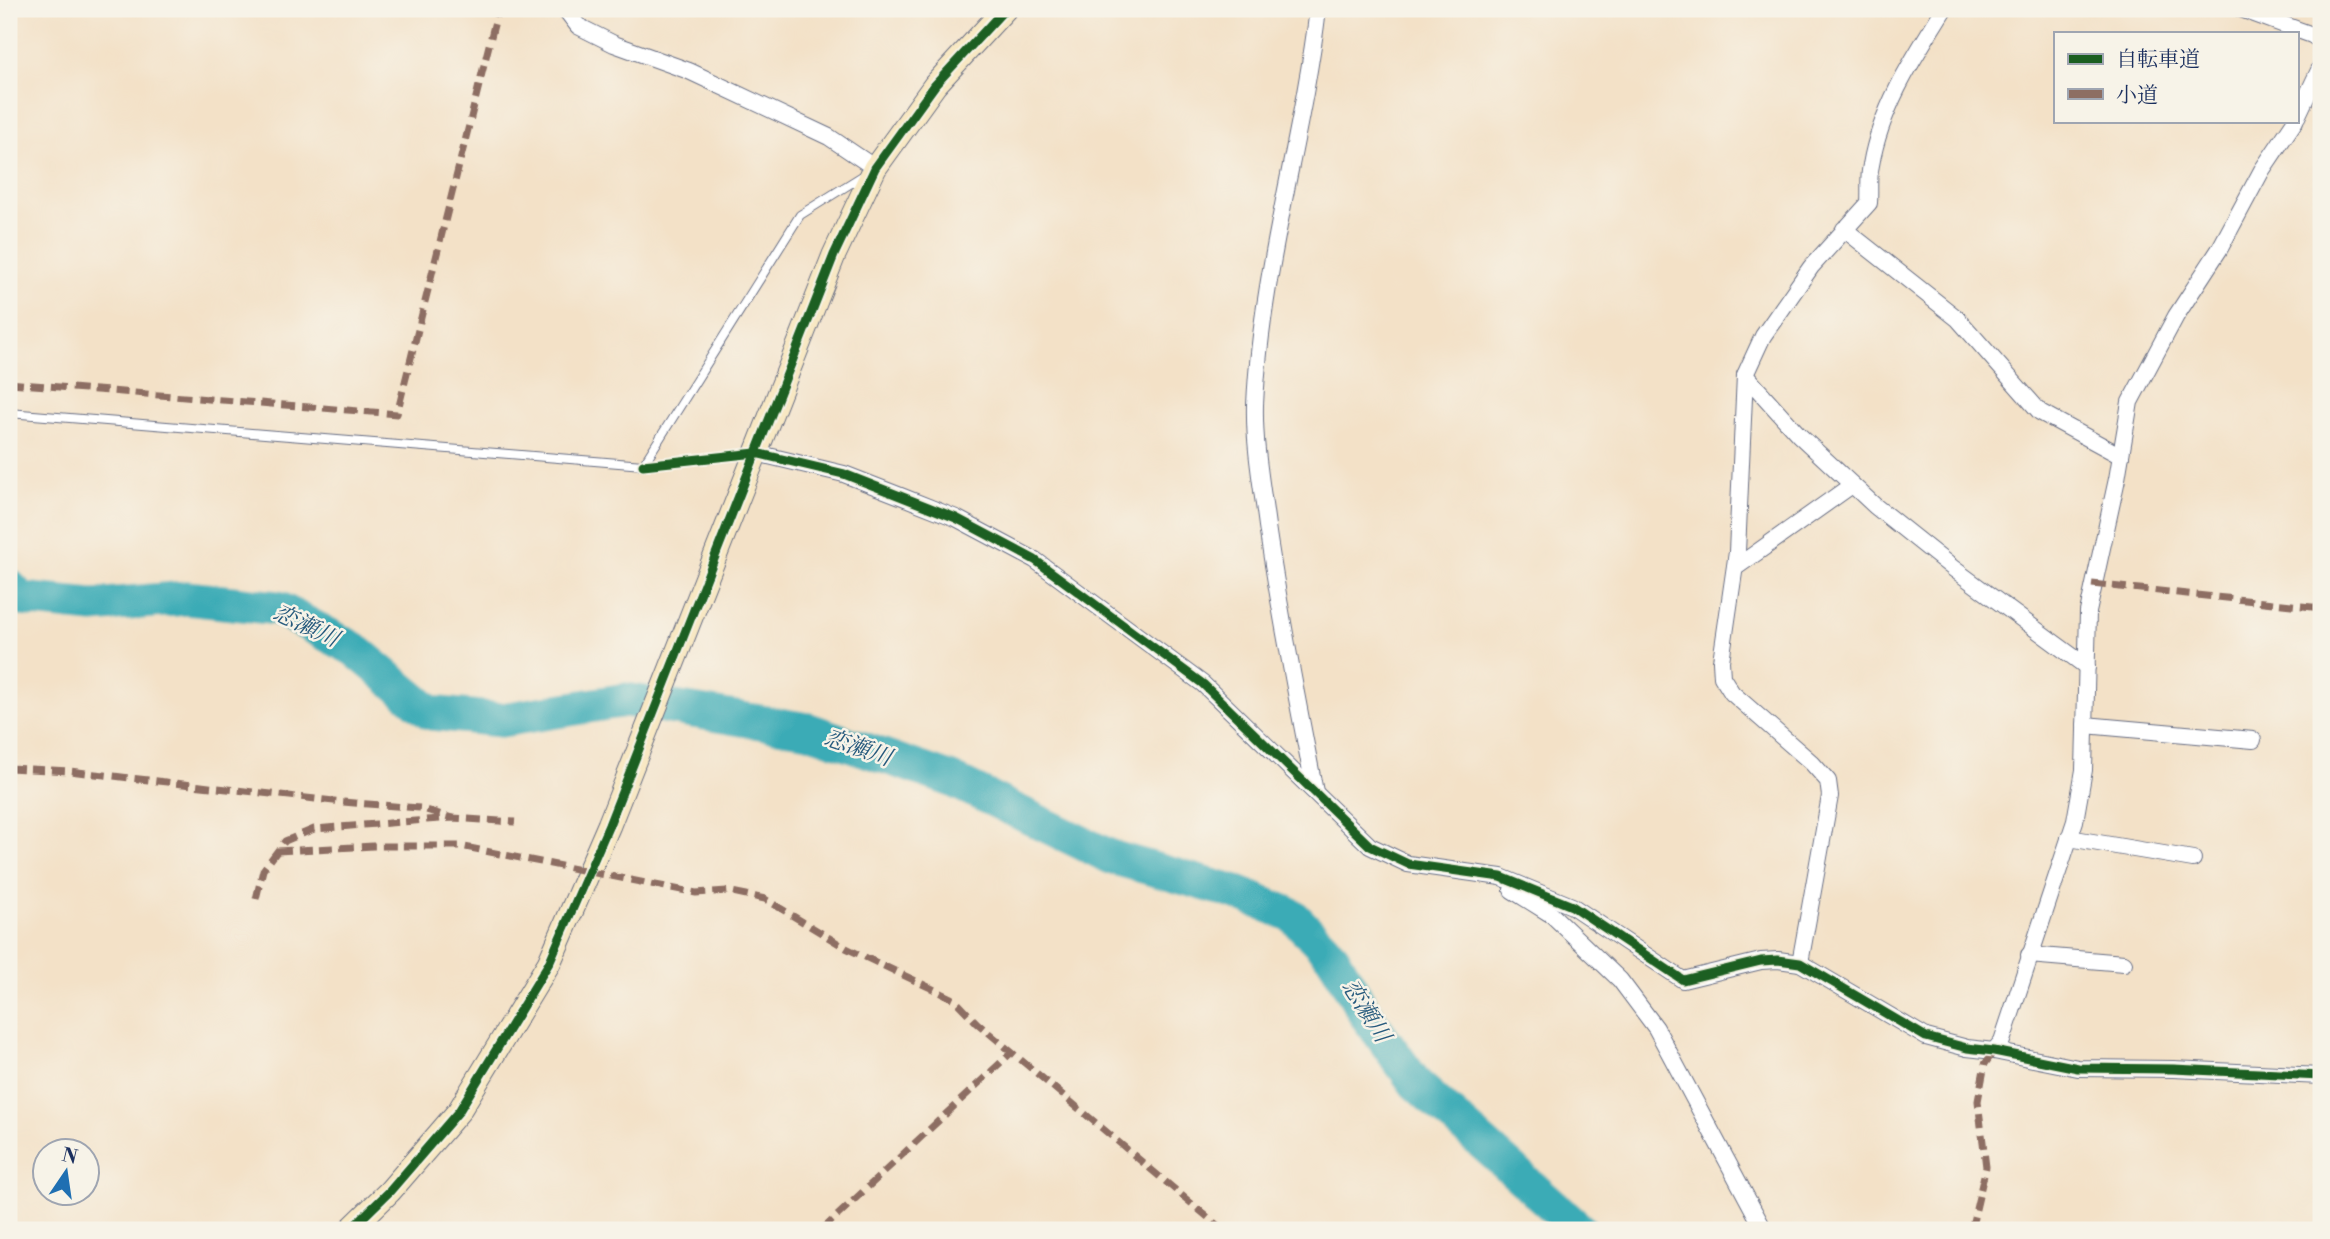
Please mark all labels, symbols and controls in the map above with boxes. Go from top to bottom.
legend [2054,32,2298,122]
text: 自転車道 [2116,47,2200,73]
text: 小道 [2116,83,2158,109]
water label: 恋瀬川 [269,599,346,655]
water label: 恋瀬川 [821,724,898,773]
water label: 恋瀬川 [1336,974,1398,1050]
north arrow [32,1138,102,1208]
text: N [60,1143,80,1170]

